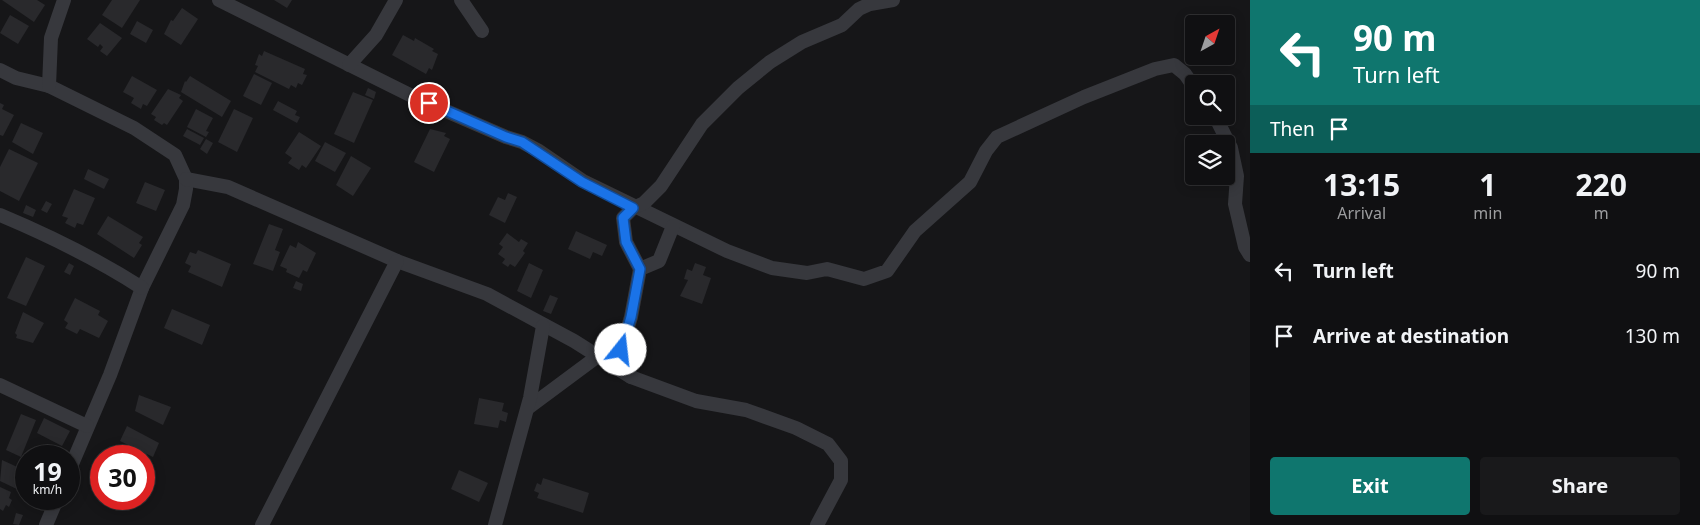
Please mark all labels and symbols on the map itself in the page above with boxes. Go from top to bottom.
north arrow [1185,15,1235,65]
pin [408,82,450,124]
position arrow [594,323,646,375]
speed limit sign: 30 [90,445,155,510]

